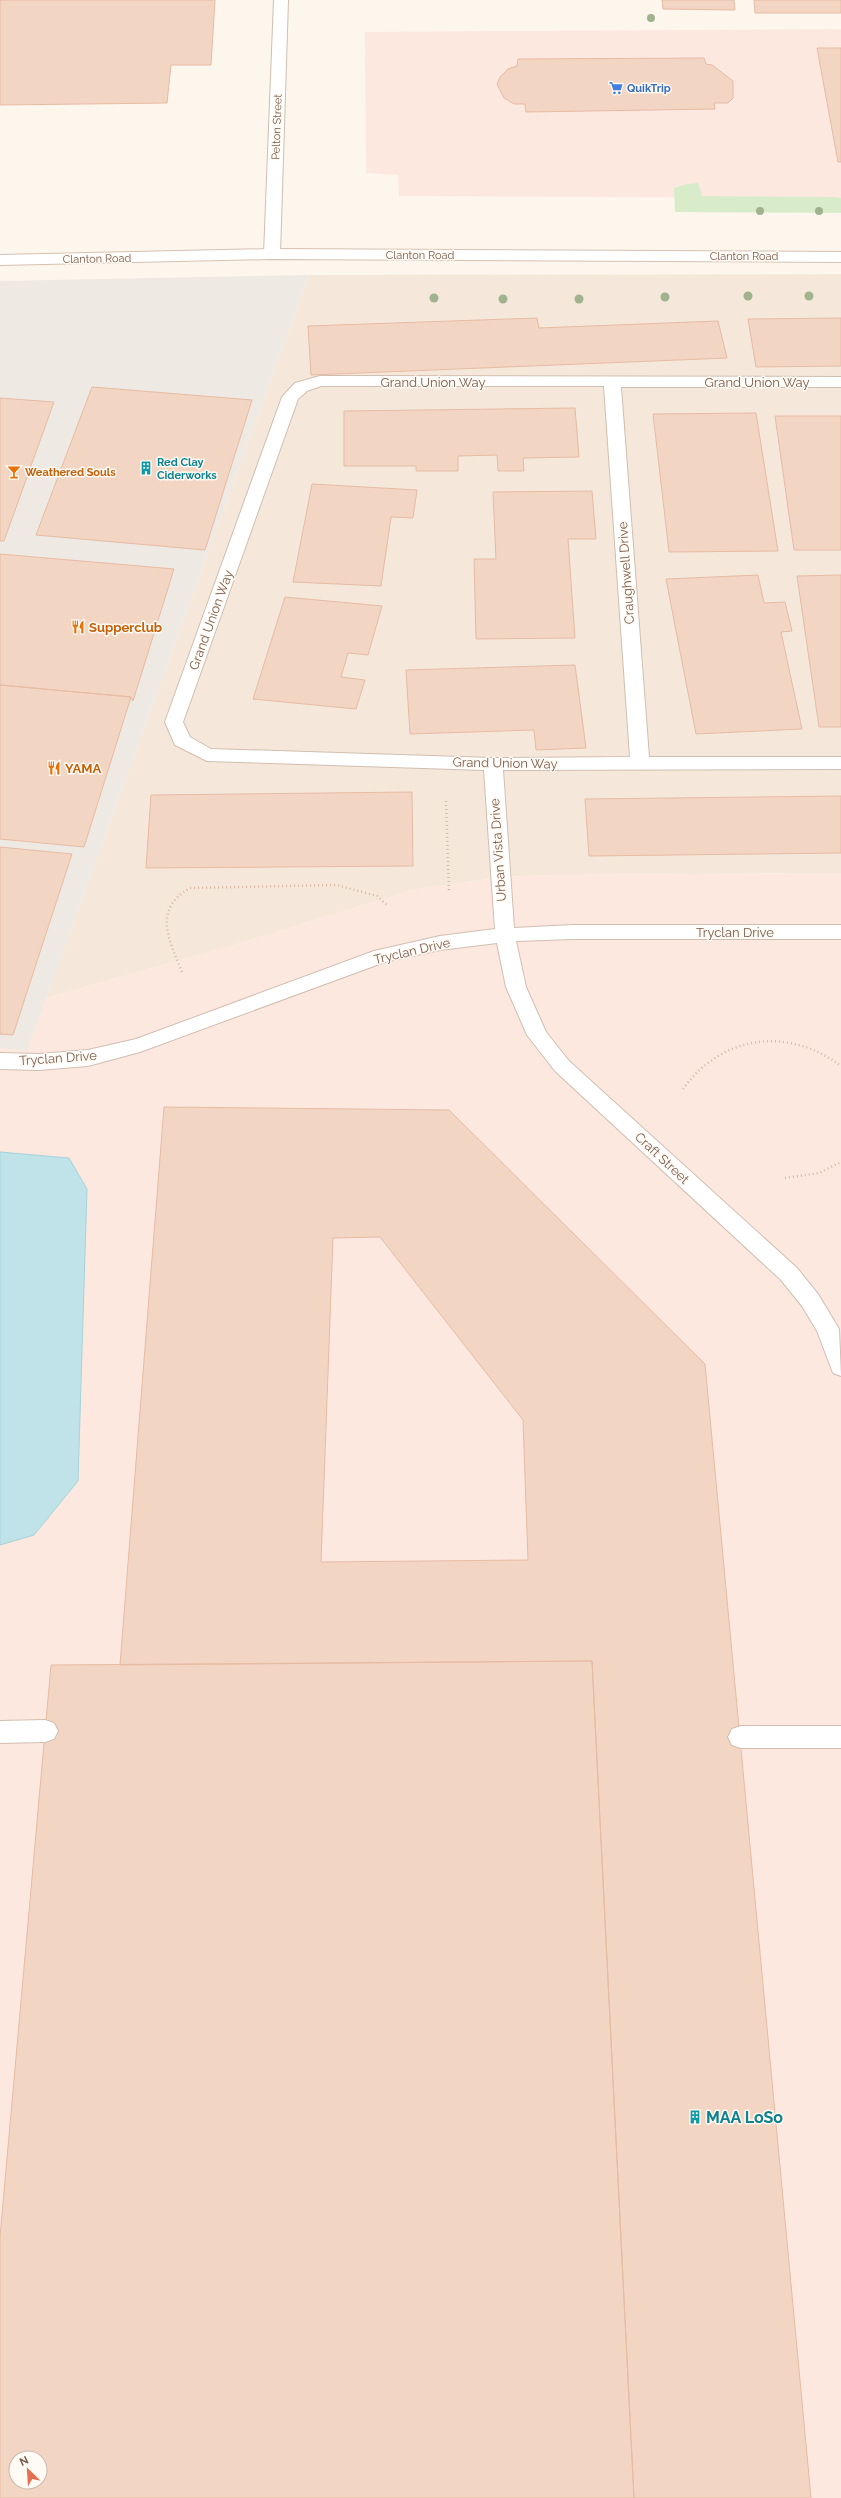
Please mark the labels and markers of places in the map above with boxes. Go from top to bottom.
supermarket icon: QuikTrip [608,80,624,96]
place label: QuikTrip [627,82,671,95]
place label: Red Clay Ciderworks [157,456,217,482]
building icon: Red Clay Ciderworks [138,460,154,476]
bar icon: Weathered Souls [6,464,22,480]
place label: Weathered Souls [25,466,116,479]
restaurant icon: Supperclub [70,619,86,635]
place label: Supperclub [89,620,162,635]
restaurant icon: YAMA [46,760,62,776]
place label: YAMA [65,761,102,776]
place label: MAA LoSo [706,2108,783,2127]
building icon: MAA LoSo [687,2109,703,2125]

